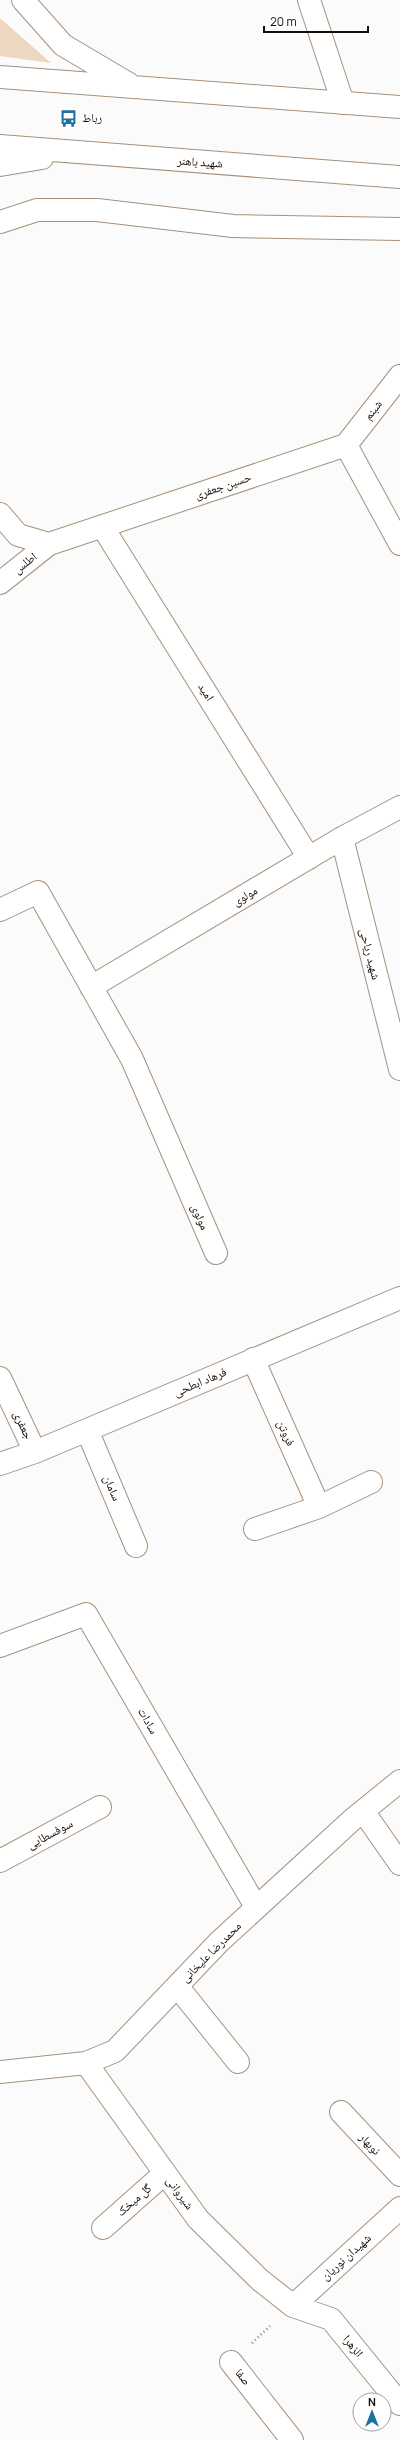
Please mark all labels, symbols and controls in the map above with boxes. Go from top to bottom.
scale bar [264,8,368,34]
text: 20 m [270,13,297,30]
bus stop icon: رباط [59,108,79,128]
place label: رباط [82,109,103,126]
street label: شهید باهنر [176,151,224,172]
street label: شبنم [359,396,386,423]
street label: حسین جعفری [192,468,254,503]
street label: اطلس [9,548,40,577]
street label: امید [194,679,219,704]
street label: مولوی [229,881,261,910]
street label: شهید ریاحی [356,926,385,982]
street label: مولوی [187,1201,213,1232]
street label: فرهاد ابطحی [171,1363,229,1400]
street label: جعفری [10,1408,38,1442]
street label: فروتن [273,1417,300,1448]
street label: سامان [99,1472,125,1503]
street label: سادات [134,1704,163,1737]
street label: سوفسطایی [24,1814,76,1853]
street label: محمدرضا علیخانی [177,1918,245,1986]
street label: نوبهار [355,2128,385,2158]
street label: شیروانی [163,2173,198,2213]
street label: گل میخک [112,2180,155,2220]
street label: شهیدان نوریان [317,2229,375,2284]
street label: الزهرا [339,2331,368,2360]
street label: صفا [231,2365,255,2389]
north arrow [352,2392,392,2432]
text: N [368,2394,376,2409]

